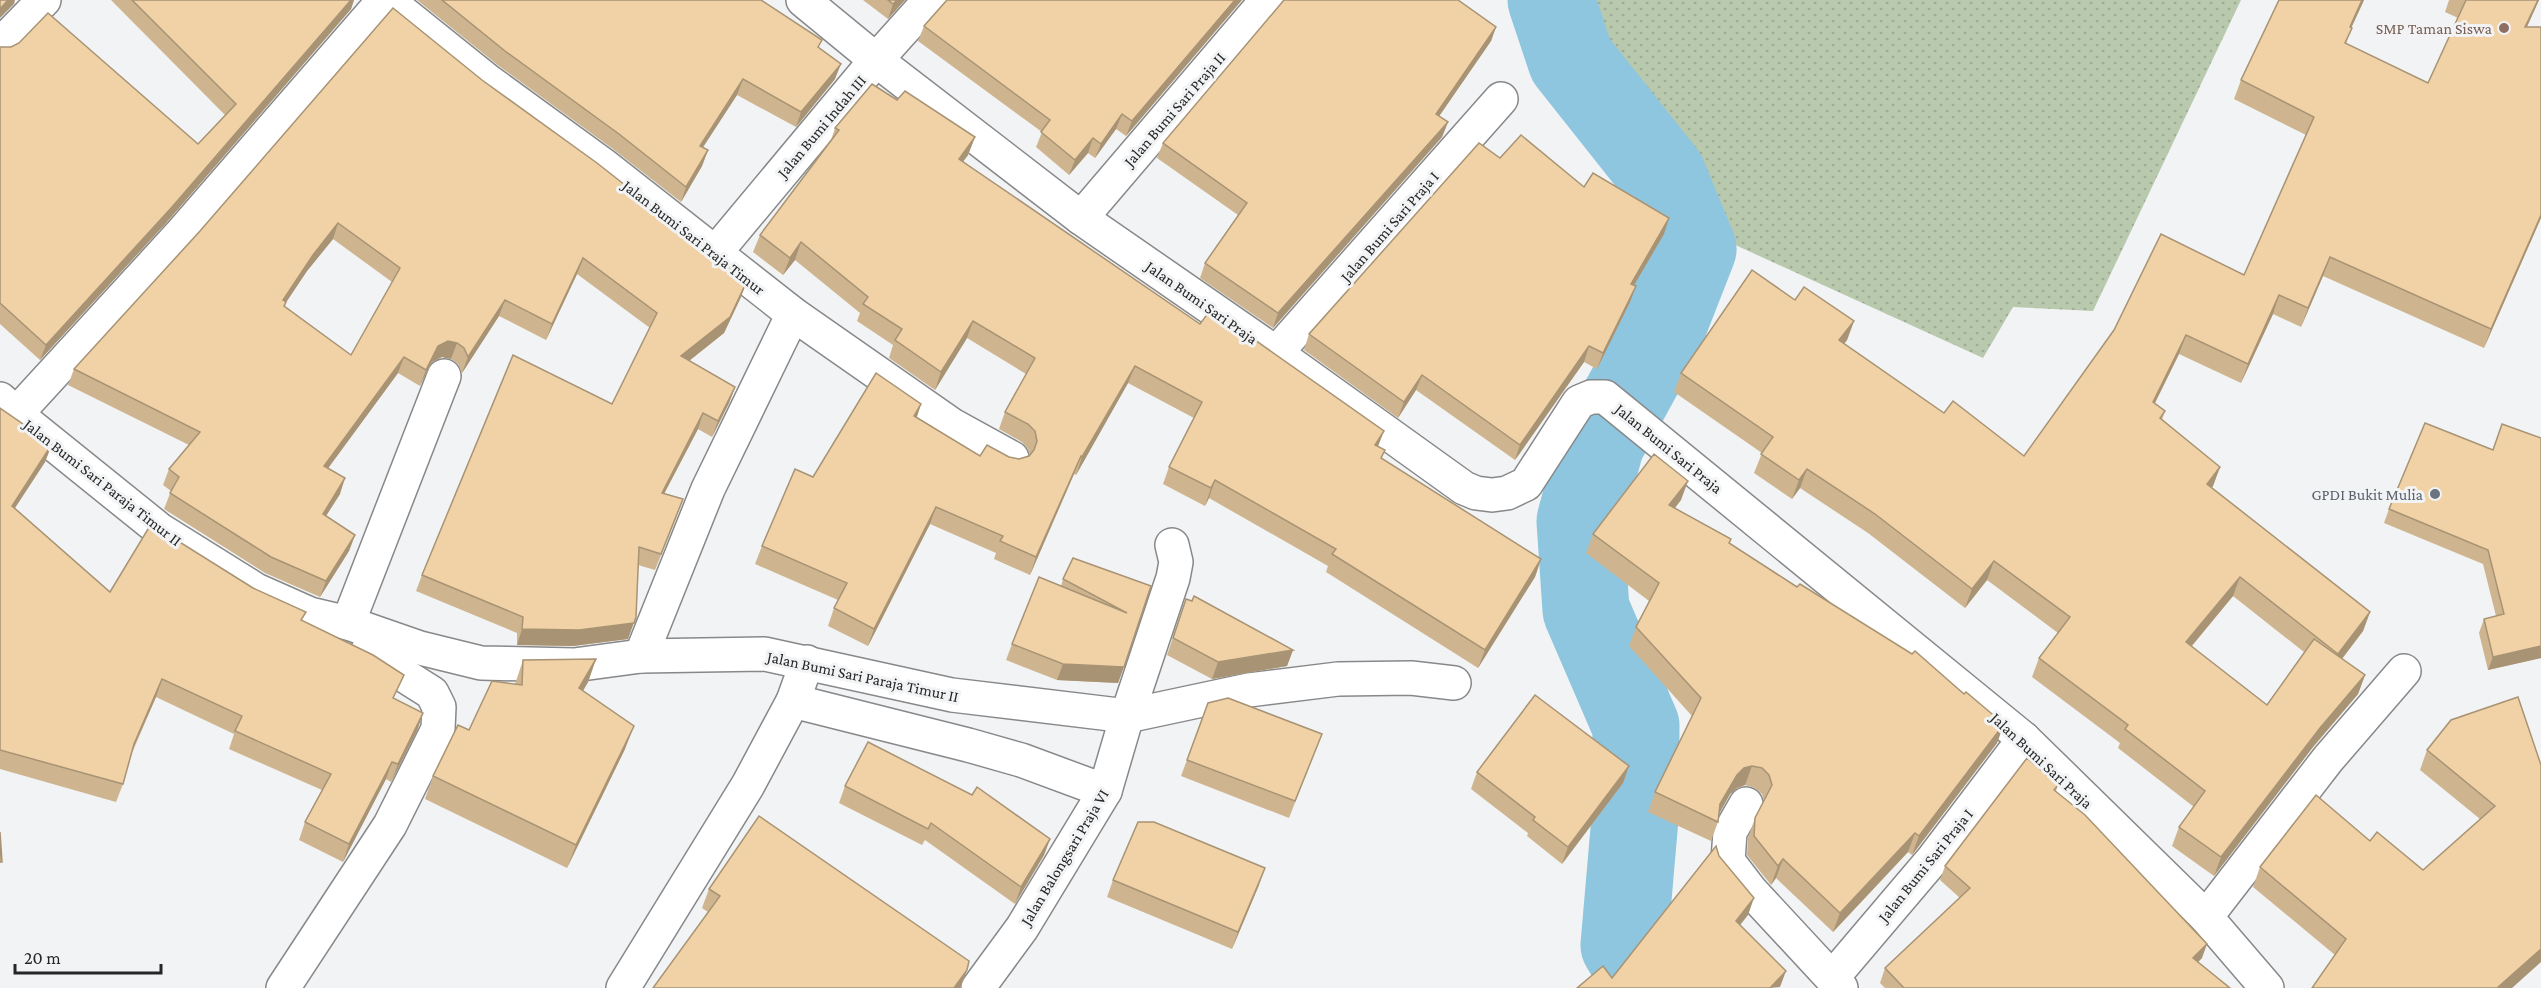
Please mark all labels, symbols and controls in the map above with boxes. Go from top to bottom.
place label: SMP Taman Siswa [2376,20,2493,37]
marker: SMP Taman Siswa [2497,21,2511,35]
street label: Jalan Bumi Sari Praja II [1119,49,1229,172]
street label: Jalan Bumi Indah III [772,72,870,183]
street label: Jalan Bumi Sari Praja I [1336,168,1443,287]
street label: Jalan Bumi Sari Praja Timur [617,175,768,299]
street label: Jalan Bumi Sari Praja [1140,256,1261,349]
street label: Jalan Bumi Sari Praja [1610,399,1726,498]
street label: Jalan Bumi Sari Paraja Timur II [18,414,185,550]
place label: GPDI Bukit Mulia [2311,486,2424,503]
marker: GPDI Bukit Mulia [2428,487,2442,501]
street label: Jalan Bumi Sari Paraja Timur II [763,647,960,706]
street label: Jalan Bumi Sari Praja [1985,708,2096,813]
street label: Jalan Balongsari Praja VI [1016,786,1113,931]
street label: Jalan Bumi Sari Praja I [1873,805,1977,927]
scale bar [15,937,160,975]
text: 20 m [24,948,61,968]

